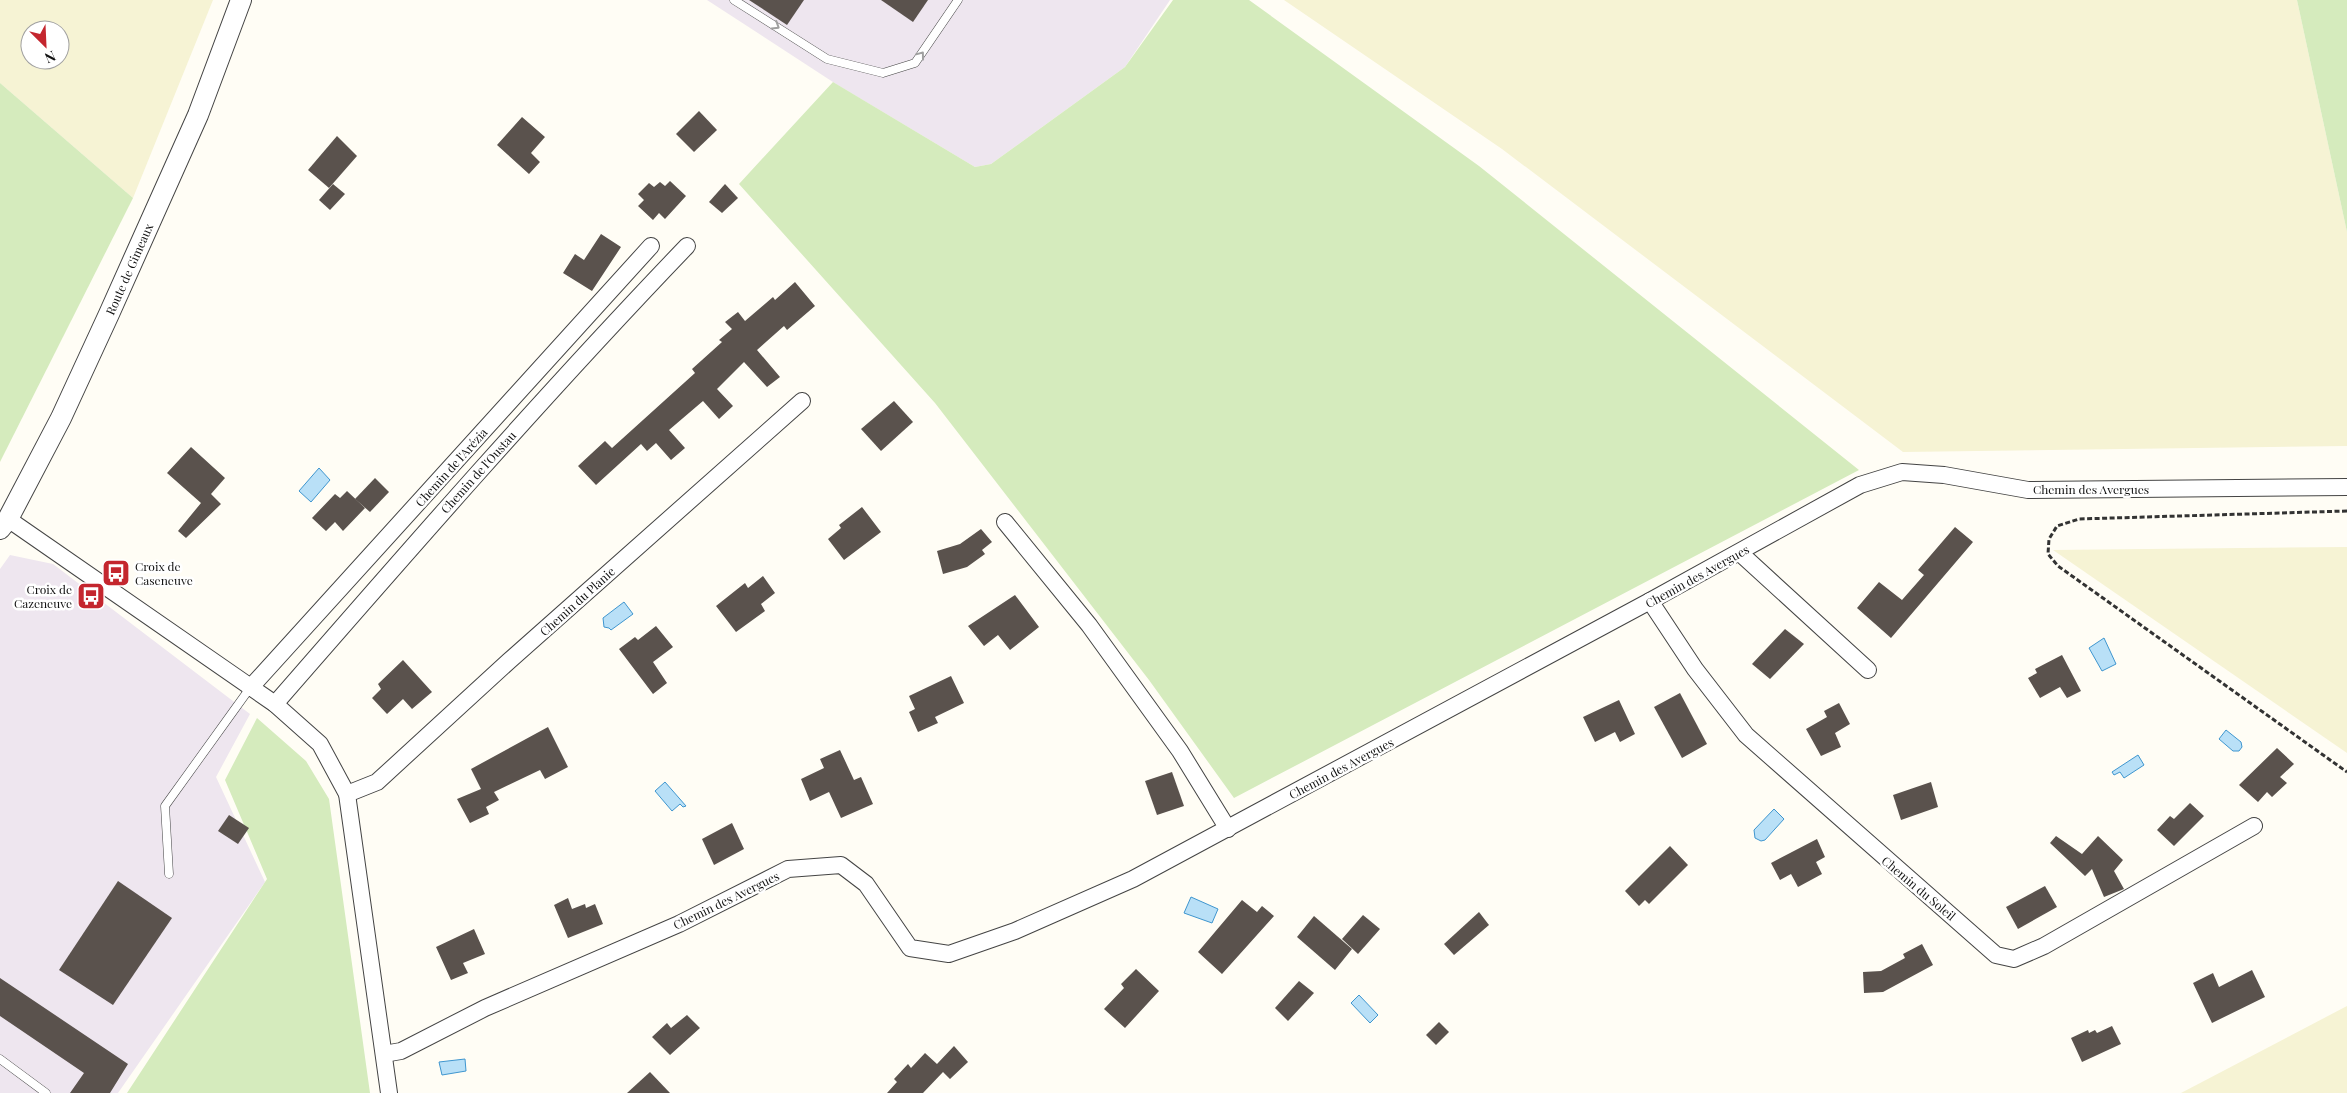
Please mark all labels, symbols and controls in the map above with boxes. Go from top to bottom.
north arrow [20,20,70,70]
one-way arrow [770,20,779,29]
text: N [42,47,59,68]
one-way arrow [915,51,924,61]
street label: Route de Gimeaux [102,220,157,317]
street label: Chemin de l'Arézia [411,424,491,510]
street label: Chemin de l'Oustau [437,427,519,517]
street label: Chemin des Avergues [2033,481,2149,497]
street label: Chemin des Avergues [1642,541,1752,611]
bus stop icon: Croix de Caseneuve [101,558,131,588]
place label: Croix de Caseneuve [135,558,193,588]
street label: Chemin du Planie [536,563,618,639]
place label: Croix de Cazeneuve [14,581,72,611]
bus stop icon: Croix de Cazeneuve [76,581,106,611]
street label: Chemin des Avergues [1286,734,1396,802]
street label: Chemin du Soleil [1879,852,1960,924]
street label: Chemin des Avergues [670,867,782,933]

